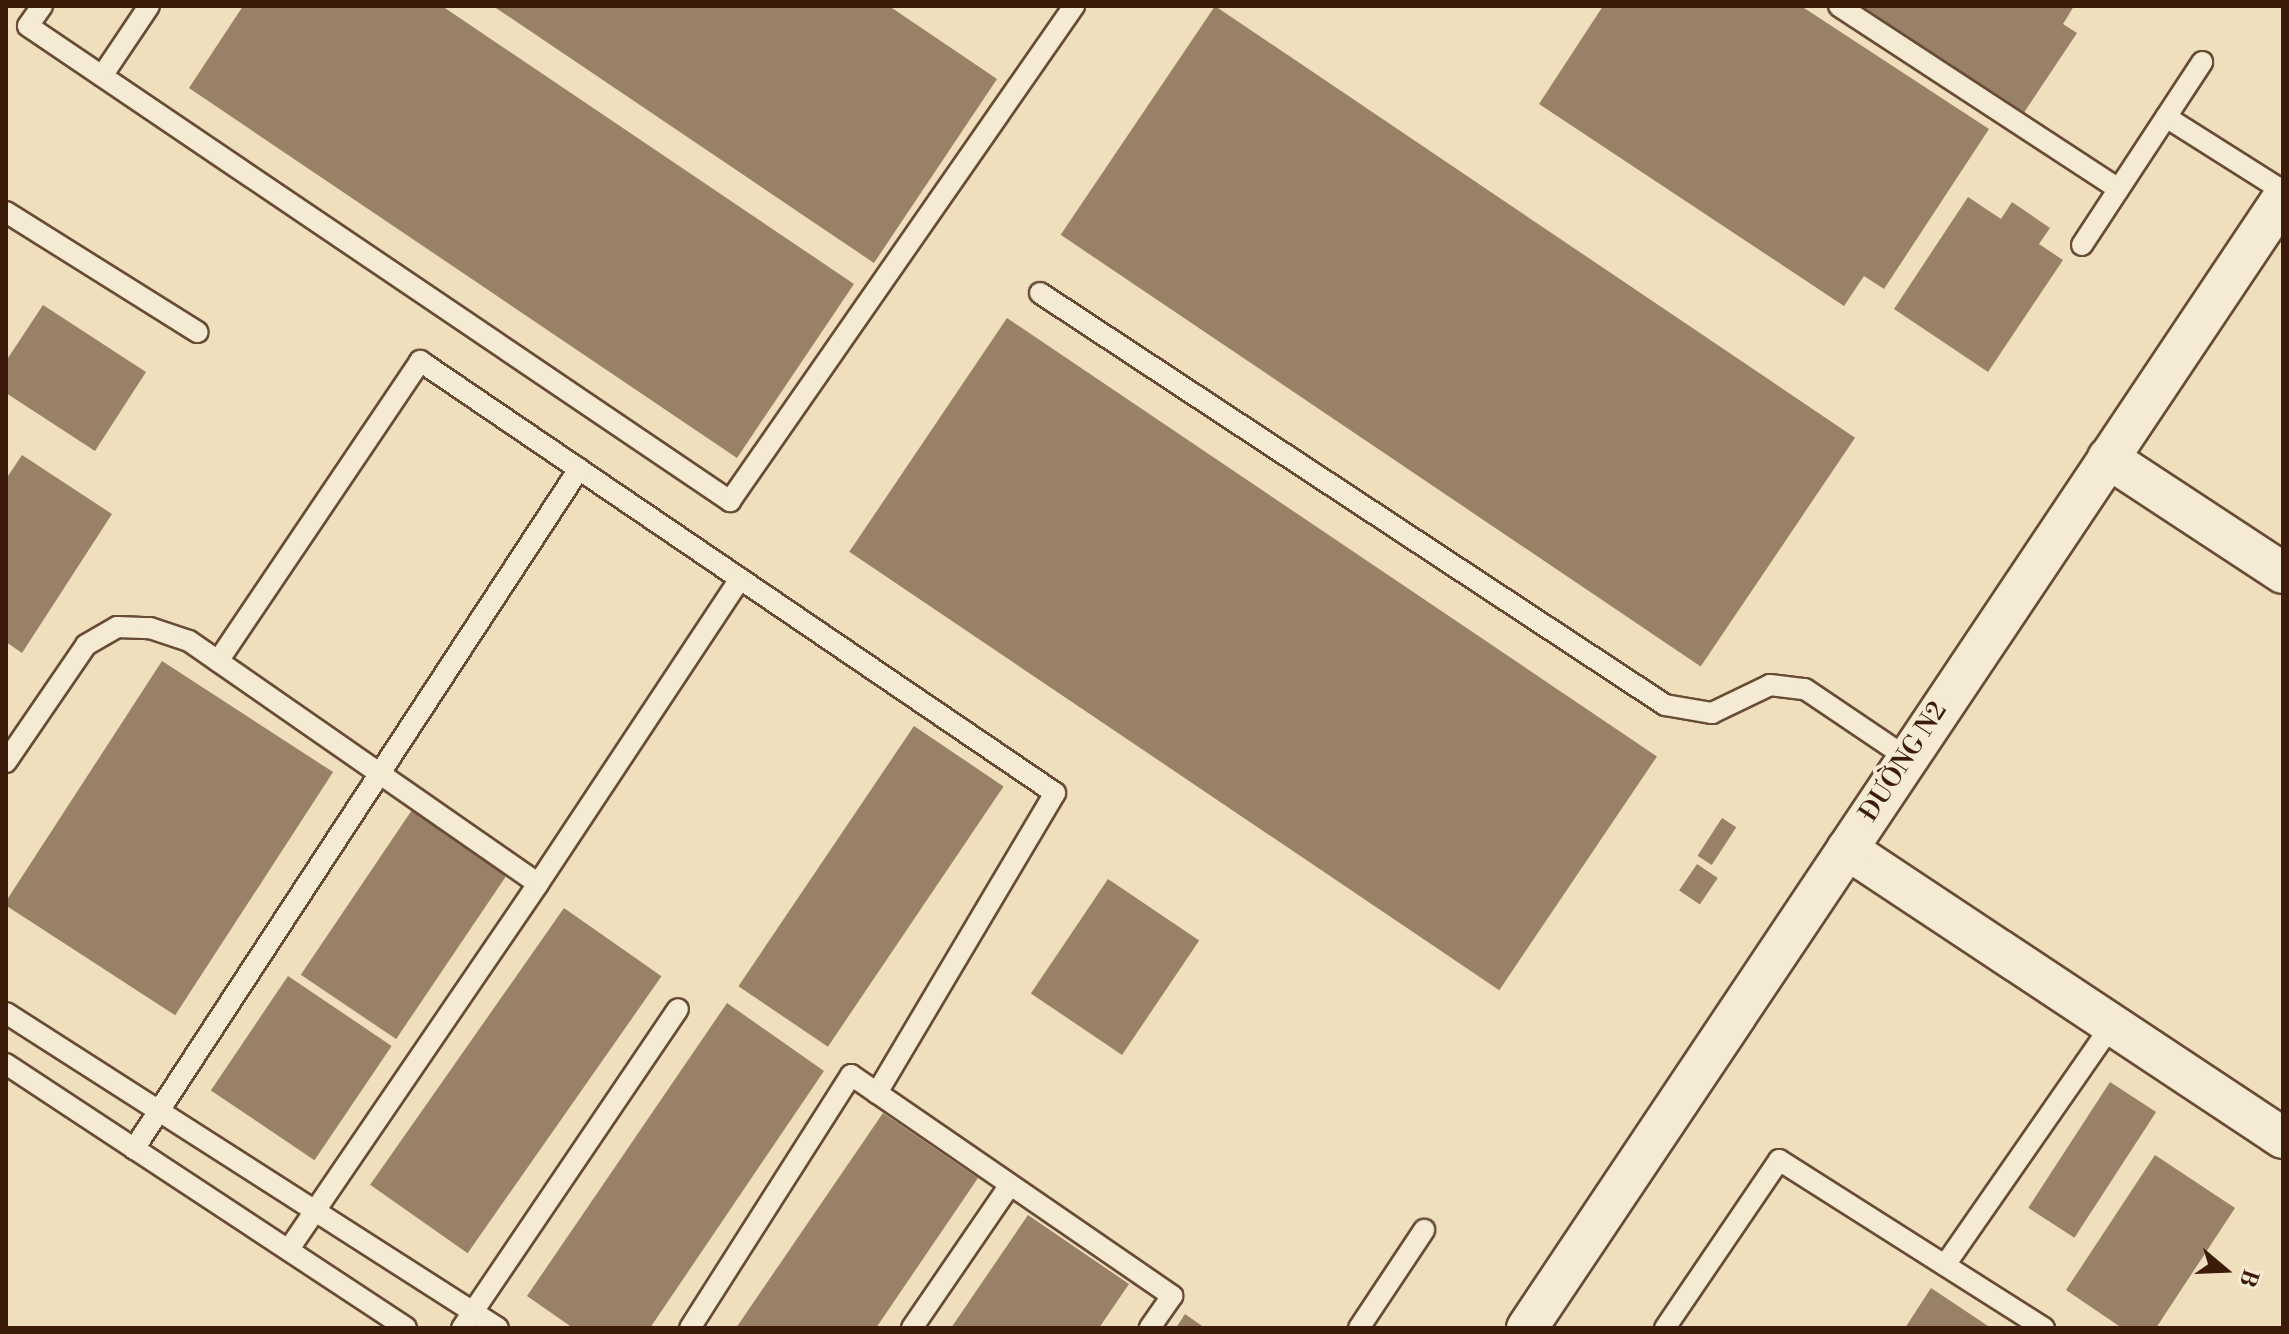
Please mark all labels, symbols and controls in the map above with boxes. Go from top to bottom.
street label: ĐƯỜNG N2 [1854,696,1954,828]
north arrow [2185,1230,2265,1310]
text: B [2233,1266,2264,1290]

